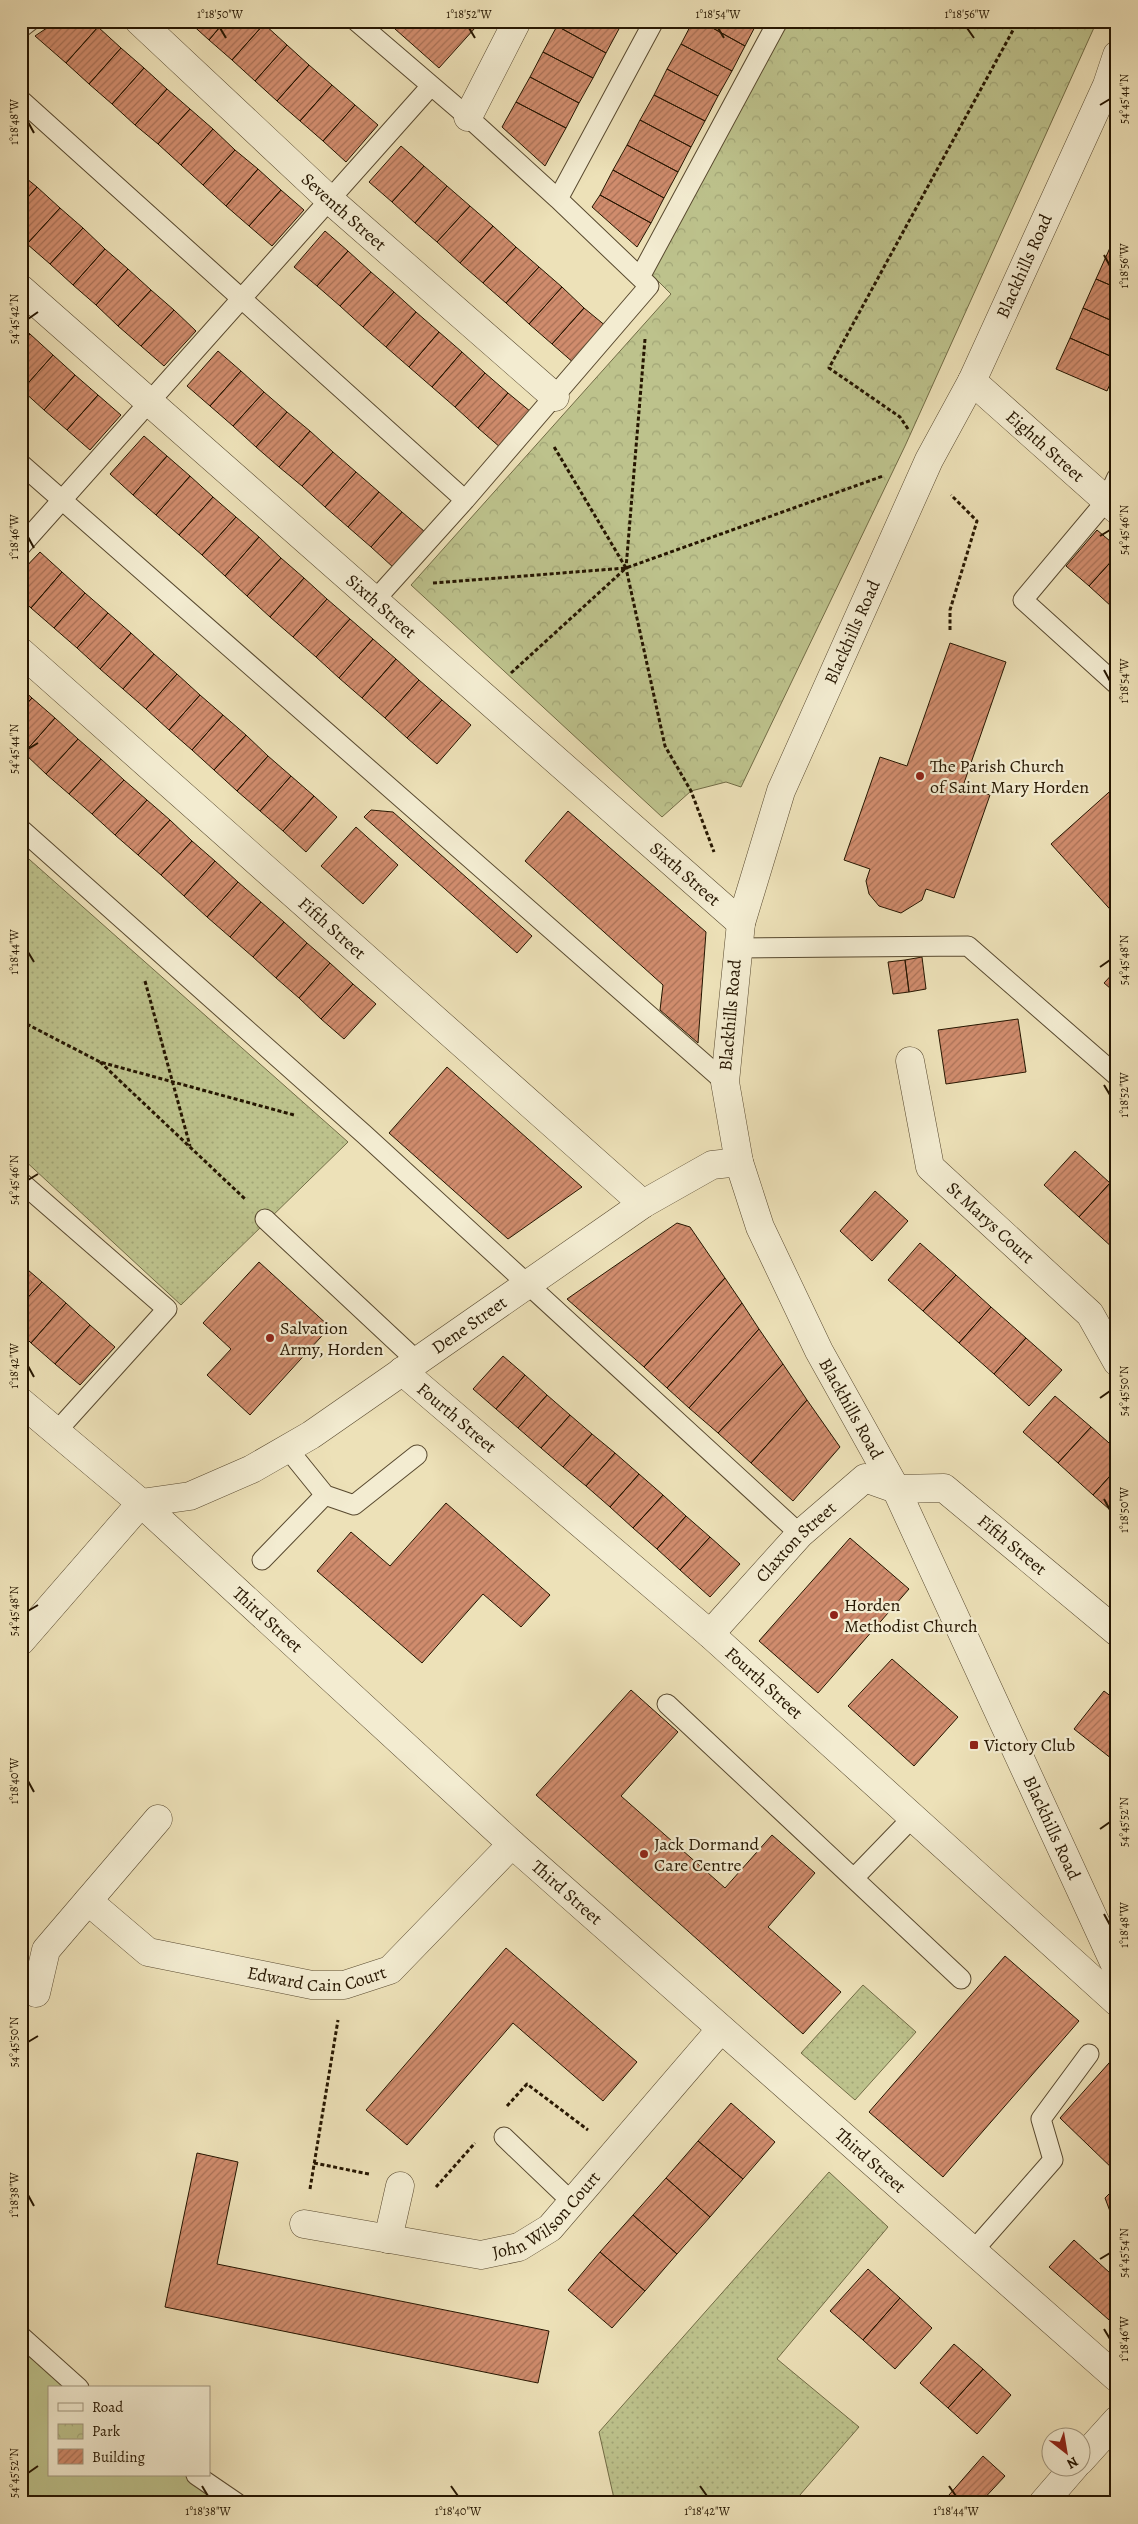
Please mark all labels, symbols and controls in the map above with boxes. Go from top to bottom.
text: 1°18'50"W [197,6,244,22]
text: 1°18'52"W [446,6,493,22]
text: 1°18'54"W [695,6,741,22]
text: 1°18'56"W [944,6,990,22]
text: 54°45'44"N [1116,74,1132,124]
text: 1°18'48"W [6,98,22,145]
street label: Seventh Street [296,167,392,256]
street label: Blackhills Road [990,210,1058,322]
text: 1°18'56"W [1116,243,1132,289]
text: 54°45'42"N [6,294,22,344]
street label: Eighth Street [1001,405,1090,487]
text: 54°45'46"N [1116,505,1132,555]
text: 1°18'46"W [6,513,22,560]
street label: Sixth Street [341,569,422,644]
street label: Blackhills Road [818,576,886,688]
text: 1°18'54"W [1116,658,1132,704]
text: 54°45'44"N [6,724,22,774]
place label: The Parish Church of Saint Mary Horden [930,754,1089,799]
marker: The Parish Church of Saint Mary Horden [914,770,926,782]
street label: Sixth Street [645,836,726,911]
street label: Fifth Street [293,892,371,965]
text: 1°18'44"W [6,928,22,975]
text: 54°45'48"N [1116,934,1132,985]
street label: Blackhills Road [713,958,747,1072]
text: 1°18'52"W [1116,1071,1132,1118]
text: 54°45'46"N [6,1155,22,1205]
street label: St Marys Court [941,1176,1040,1269]
street label: Dene Street [427,1290,512,1359]
place label: Salvation Army, Horden [279,1316,384,1361]
marker: Salvation Army, Horden [264,1332,276,1344]
text: 1°18'42"W [6,1342,22,1389]
street label: Blackhills Road [813,1354,889,1464]
text: 54°45'50"N [1116,1365,1132,1416]
street label: Fourth Street [412,1377,502,1459]
text: 1°18'50"W [1116,1486,1132,1533]
street label: Claxton Street [750,1496,841,1588]
street label: Fifth Street [973,1509,1052,1581]
street label: Third Street [228,1581,308,1658]
text: 54°45'48"N [6,1585,22,1636]
place label: Horden Methodist Church [844,1593,978,1638]
marker: Horden Methodist Church [828,1609,840,1621]
street label: Fourth Street [720,1641,808,1725]
place label: Victory Club [983,1733,1075,1757]
marker: Victory Club [968,1739,980,1751]
text: 1°18'40"W [6,1757,22,1804]
street label: Blackhills Road [1018,1772,1086,1884]
text: 54°45'52"N [1116,1797,1132,1847]
place label: Jack Dormand Care Centre [654,1832,760,1877]
marker: Jack Dormand Care Centre [638,1848,650,1860]
street label: Third Street [526,1855,608,1930]
text: 1°18'48"W [1116,1901,1132,1948]
street label: Edward Cain Court [245,1960,389,1997]
text: 54°45'50"N [6,2016,22,2067]
street label: Third Street [830,2123,911,2198]
street label: John Wilson Court [490,2166,606,2264]
text: 1°18'38"W [6,2172,22,2218]
text: 54°45'54"N [1116,2228,1132,2278]
text: 1°18'46"W [1116,2315,1132,2362]
legend [48,2386,210,2476]
text: Road [92,2397,124,2417]
text: Park [92,2421,121,2441]
north arrow [1040,2426,1090,2476]
text: Building [92,2447,145,2467]
text: 54°45'52"N [6,2448,22,2498]
text: N [1063,2452,1082,2473]
text: 1°18'38"W [185,2503,231,2519]
text: 1°18'40"W [435,2503,482,2519]
text: 1°18'42"W [684,2503,731,2519]
text: 1°18'44"W [933,2503,980,2519]

